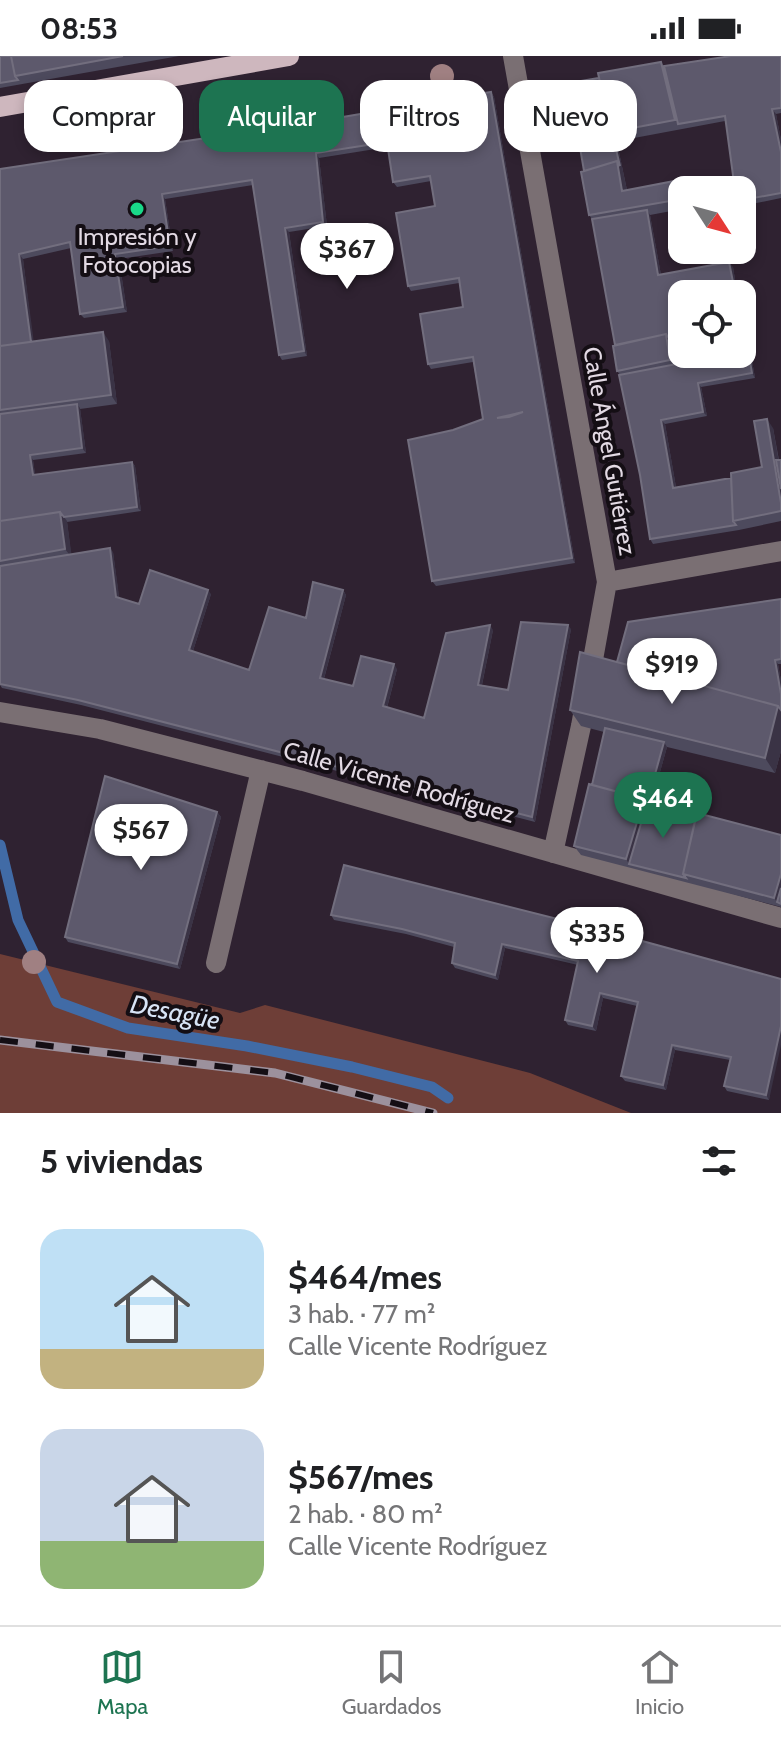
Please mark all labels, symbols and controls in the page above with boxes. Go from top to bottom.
text: 08:53 [40,10,118,47]
chip: Comprar [24,80,183,152]
chip: Alquilar [199,80,344,152]
chip: Filtros [360,80,488,152]
chip: Nuevo [504,80,637,152]
north arrow [668,176,756,264]
map controls [668,176,756,368]
marker: Impresión y Fotocopias [128,200,146,218]
place label: Impresión y Fotocopias [77,222,197,279]
pin: $367 [300,223,394,291]
text: $367 [319,233,375,265]
button: locate [668,280,756,368]
street label: Calle Ángel Gutiérrez [577,345,643,557]
pin: $919 [625,638,719,706]
text: $919 [645,648,699,680]
street label: Calle Vicente Rodríguez [280,735,518,829]
pin: $464 [616,772,710,840]
text: $464 [632,782,694,814]
pin: $567 [94,804,188,872]
text: $567 [113,814,169,846]
pin: $335 [550,907,644,975]
text: $335 [568,917,626,949]
water label: Desagüe [128,988,222,1036]
icon: filters [697,1139,741,1183]
text: 5 viviendas [40,1140,203,1182]
text: $464/mes [288,1256,442,1298]
icon: home [104,1261,200,1357]
text: 3 hab. · 77 m² [288,1298,435,1330]
text: Calle Vicente Rodríguez [288,1330,547,1362]
text: $567/mes [288,1456,433,1498]
icon: home [104,1461,200,1557]
text: 2 hab. · 80 m² [288,1498,443,1530]
text: Calle Vicente Rodríguez [288,1530,547,1562]
tab: Mapa [97,1645,148,1720]
tab: Guardados [342,1645,441,1720]
tab: Inicio [635,1645,684,1720]

